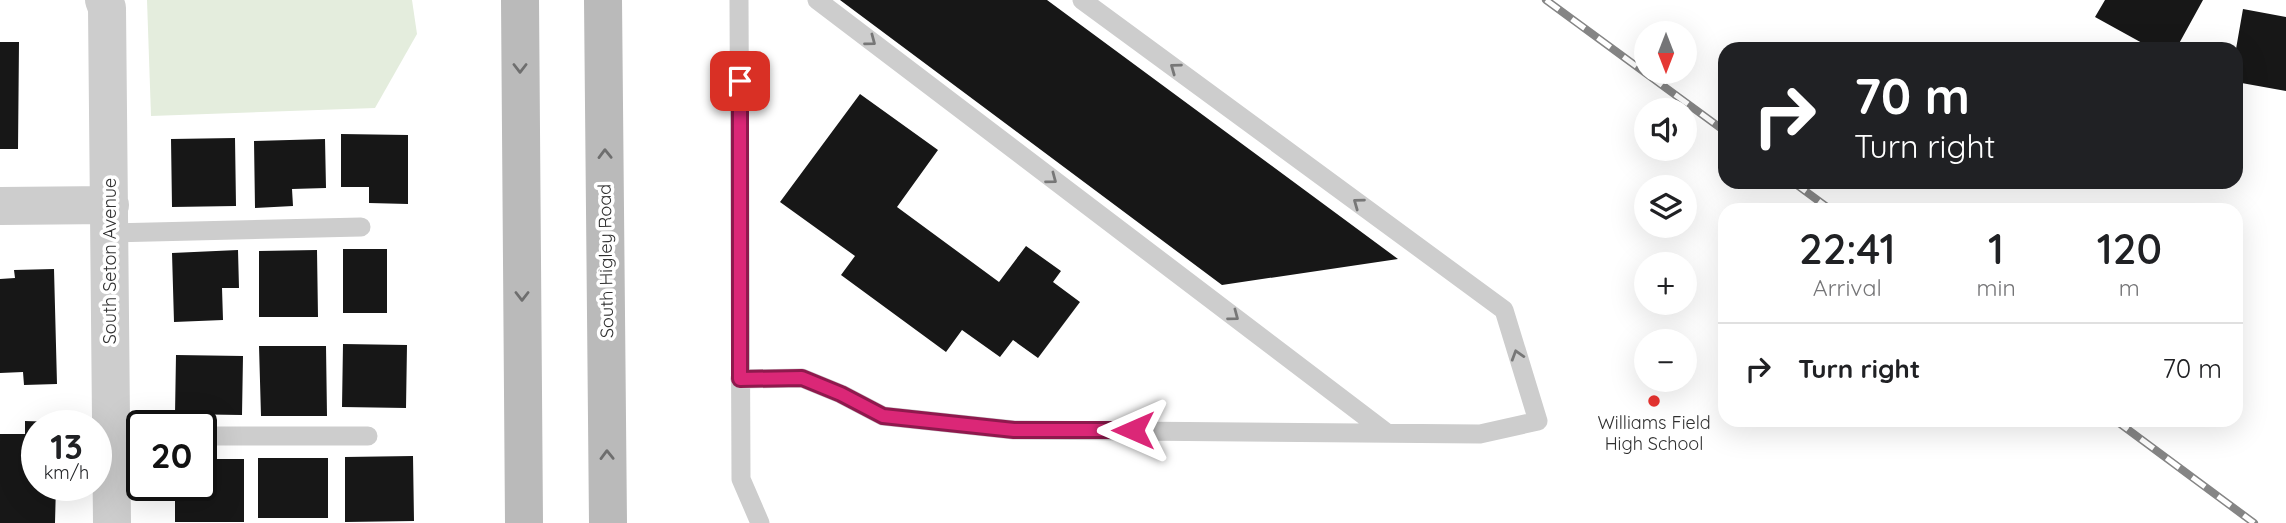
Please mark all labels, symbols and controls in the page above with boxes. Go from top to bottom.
north arrow [1634,21,1698,84]
map controls [1634,21,1697,392]
one-way arrow [863,33,876,46]
pin [710,51,770,111]
icon: arrive [721,62,759,100]
one-way arrow [512,63,528,74]
one-way arrow [1170,64,1183,77]
text: 70 m [1854,65,1970,126]
icon: right [1739,70,1830,161]
button: sound [1634,98,1697,161]
text: Turn right [1854,126,1995,166]
one-way arrow [597,148,613,159]
one-way arrow [1045,170,1057,183]
button: layers [1634,175,1697,238]
street label: South Seton Avenue [98,178,121,344]
street label: South Higley Road [593,184,618,338]
one-way arrow [1353,199,1366,212]
text: 22:41 [1799,222,1896,275]
text: 1 [1988,222,2004,275]
text: 120 [2097,222,2162,275]
button: + [1634,252,1697,315]
text: Arrival [1813,273,1882,302]
text: min [1977,273,2016,302]
text: m [2119,273,2140,302]
one-way arrow [514,291,530,301]
one-way arrow [1226,308,1238,321]
button: − [1634,329,1697,392]
one-way arrow [1511,350,1526,362]
icon: right [1739,350,1777,388]
text: Turn right [1798,352,1920,385]
text: 70 m [2162,352,2222,385]
position arrow [1096,393,1170,467]
marker: Williams Field High School [1646,393,1662,409]
speed limit sign: 20 [126,410,217,501]
place label: Williams Field High School [1597,411,1711,455]
text: 13 [50,424,83,468]
one-way arrow [600,449,615,460]
text: km/h [44,461,89,484]

